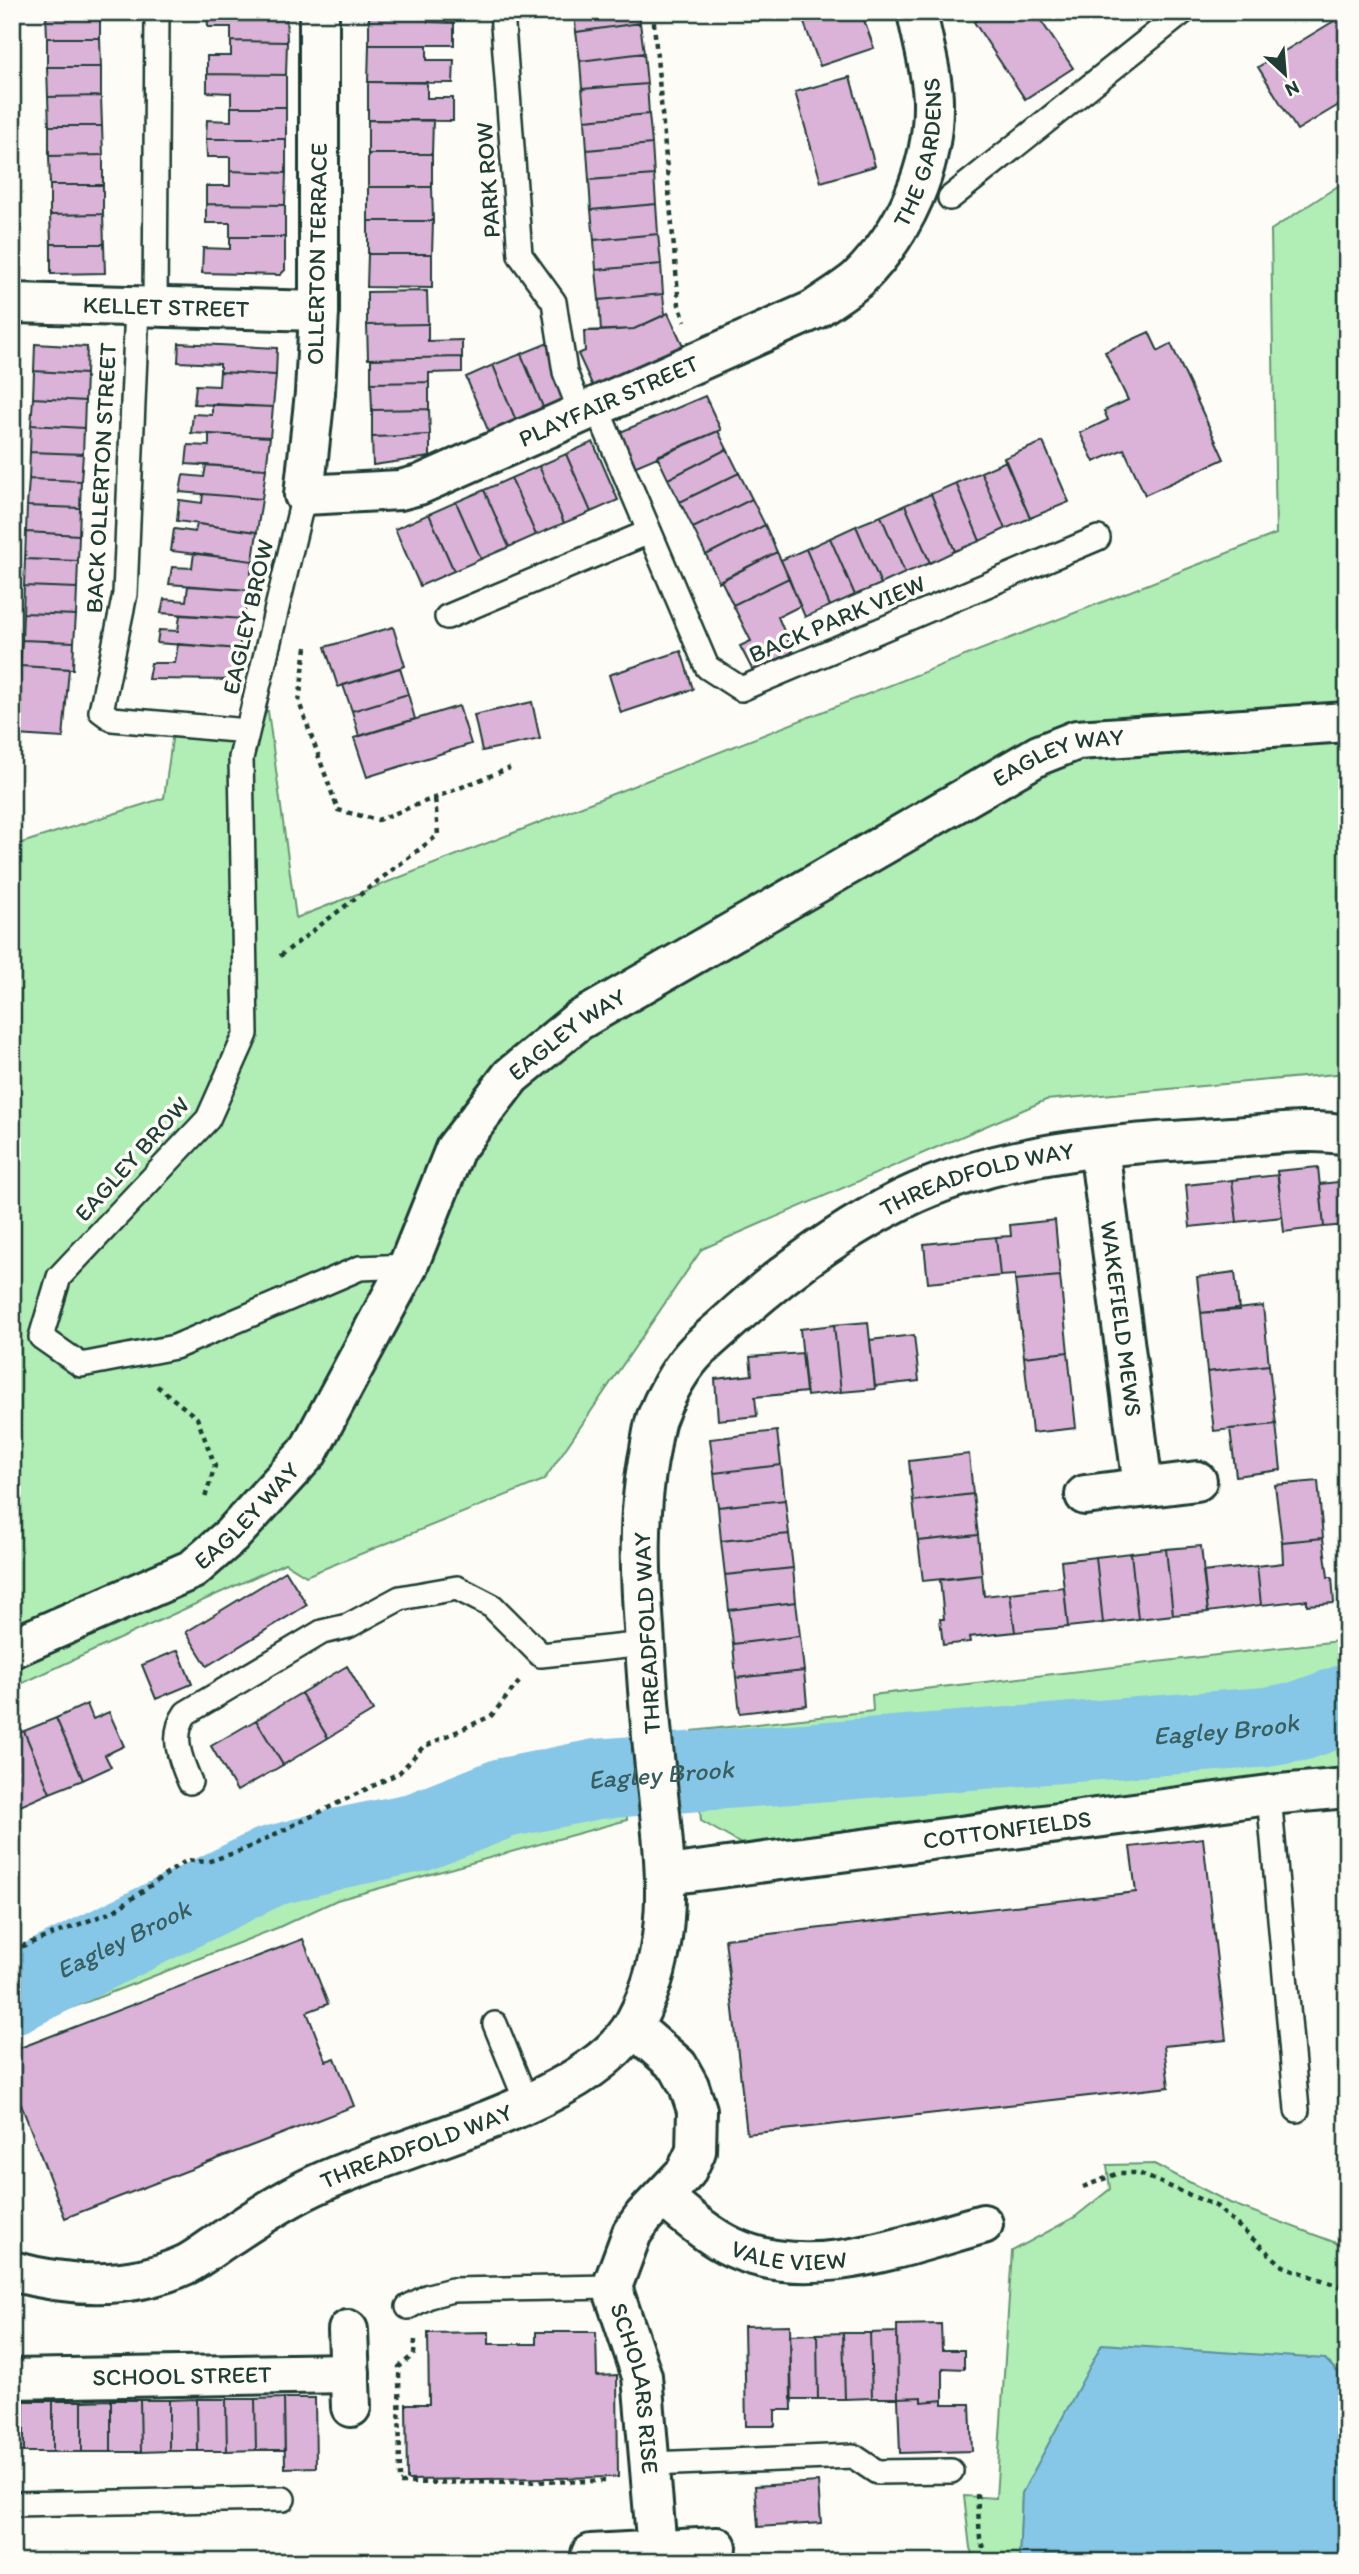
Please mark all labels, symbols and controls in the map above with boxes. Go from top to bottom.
north arrow [1250,38,1320,108]
street label: THE GARDENS [886,76,947,232]
text: N [1281,76,1303,102]
street label: PARK ROW [469,121,506,239]
street label: OLLERTON TERRACE [300,143,333,365]
street label: KELLET STREET [82,290,250,323]
street label: BACK OLLERTON STREET [79,341,122,614]
street label: PLAYFAIR STREET [514,348,704,453]
street label: EAGLEY BROW [216,537,279,697]
street label: BACK PARK VIEW [744,568,929,669]
street label: EAGLEY WAY [987,722,1125,793]
street label: EAGLEY WAY [502,981,631,1087]
street label: EAGLEY BROW [68,1090,195,1227]
street label: THREADFOLD WAY [875,1136,1076,1222]
street label: WAKEFIELD MEWS [1095,1219,1149,1418]
street label: EAGLEY WAY [188,1456,306,1576]
street label: THREADFOLD WAY [627,1531,666,1735]
water label: Eagley Brook [1152,1705,1303,1752]
water label: Eagley Brook [585,1752,736,1797]
street label: COTTONFIELDS [921,1804,1093,1855]
water label: Eagley Brook [51,1892,197,1986]
street label: THREADFOLD WAY [316,2097,517,2195]
street label: VALE VIEW [727,2233,848,2276]
street label: SCHOLARS RISE [604,2299,665,2475]
street label: SCHOOL STREET [92,2359,272,2392]

